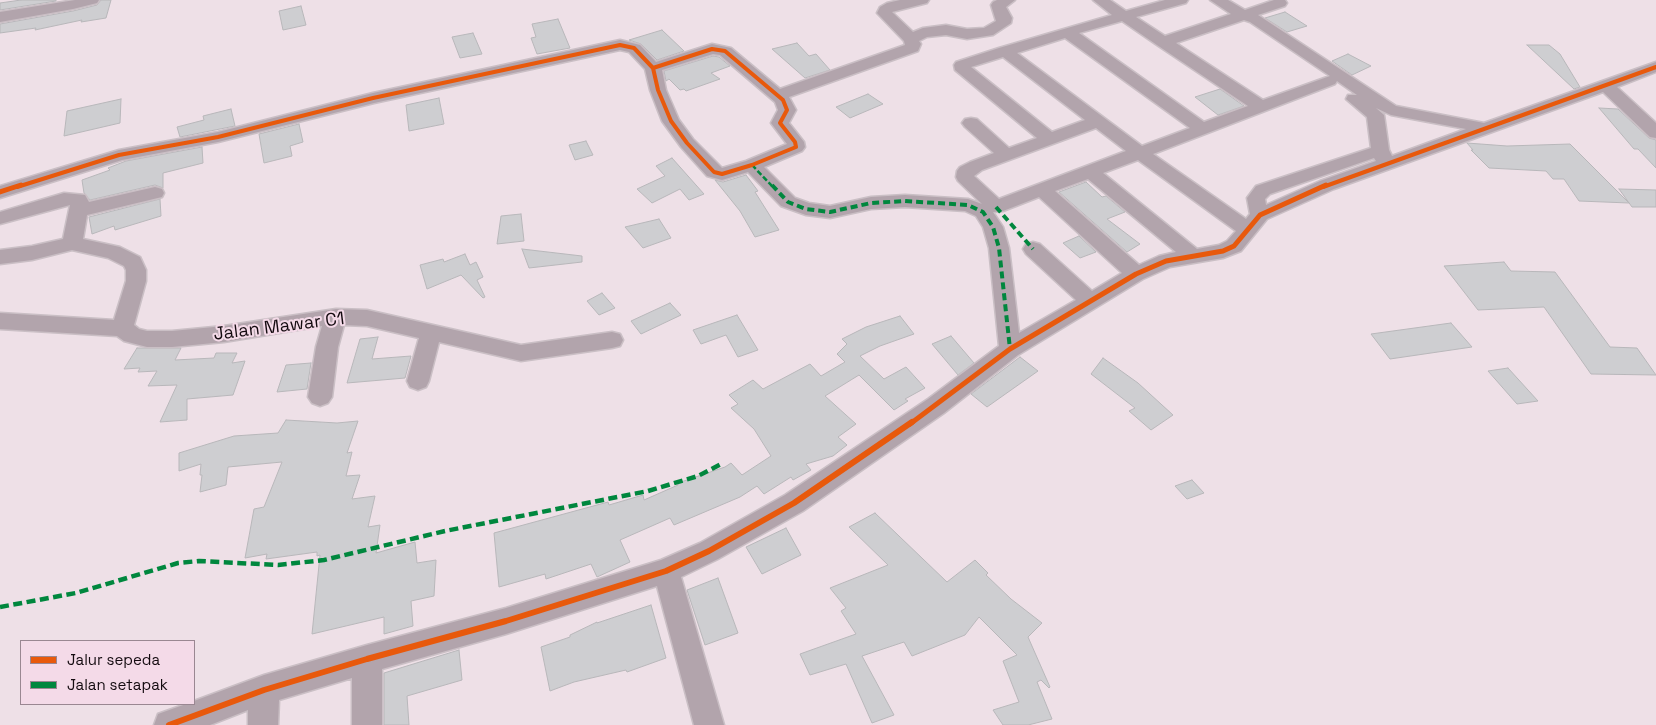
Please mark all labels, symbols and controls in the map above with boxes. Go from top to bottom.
street label: Jalan Mawar C1 [212,308,346,346]
legend [20,640,195,705]
text: Jalur sepeda [67,650,160,669]
text: Jalan setapak [67,675,168,694]

